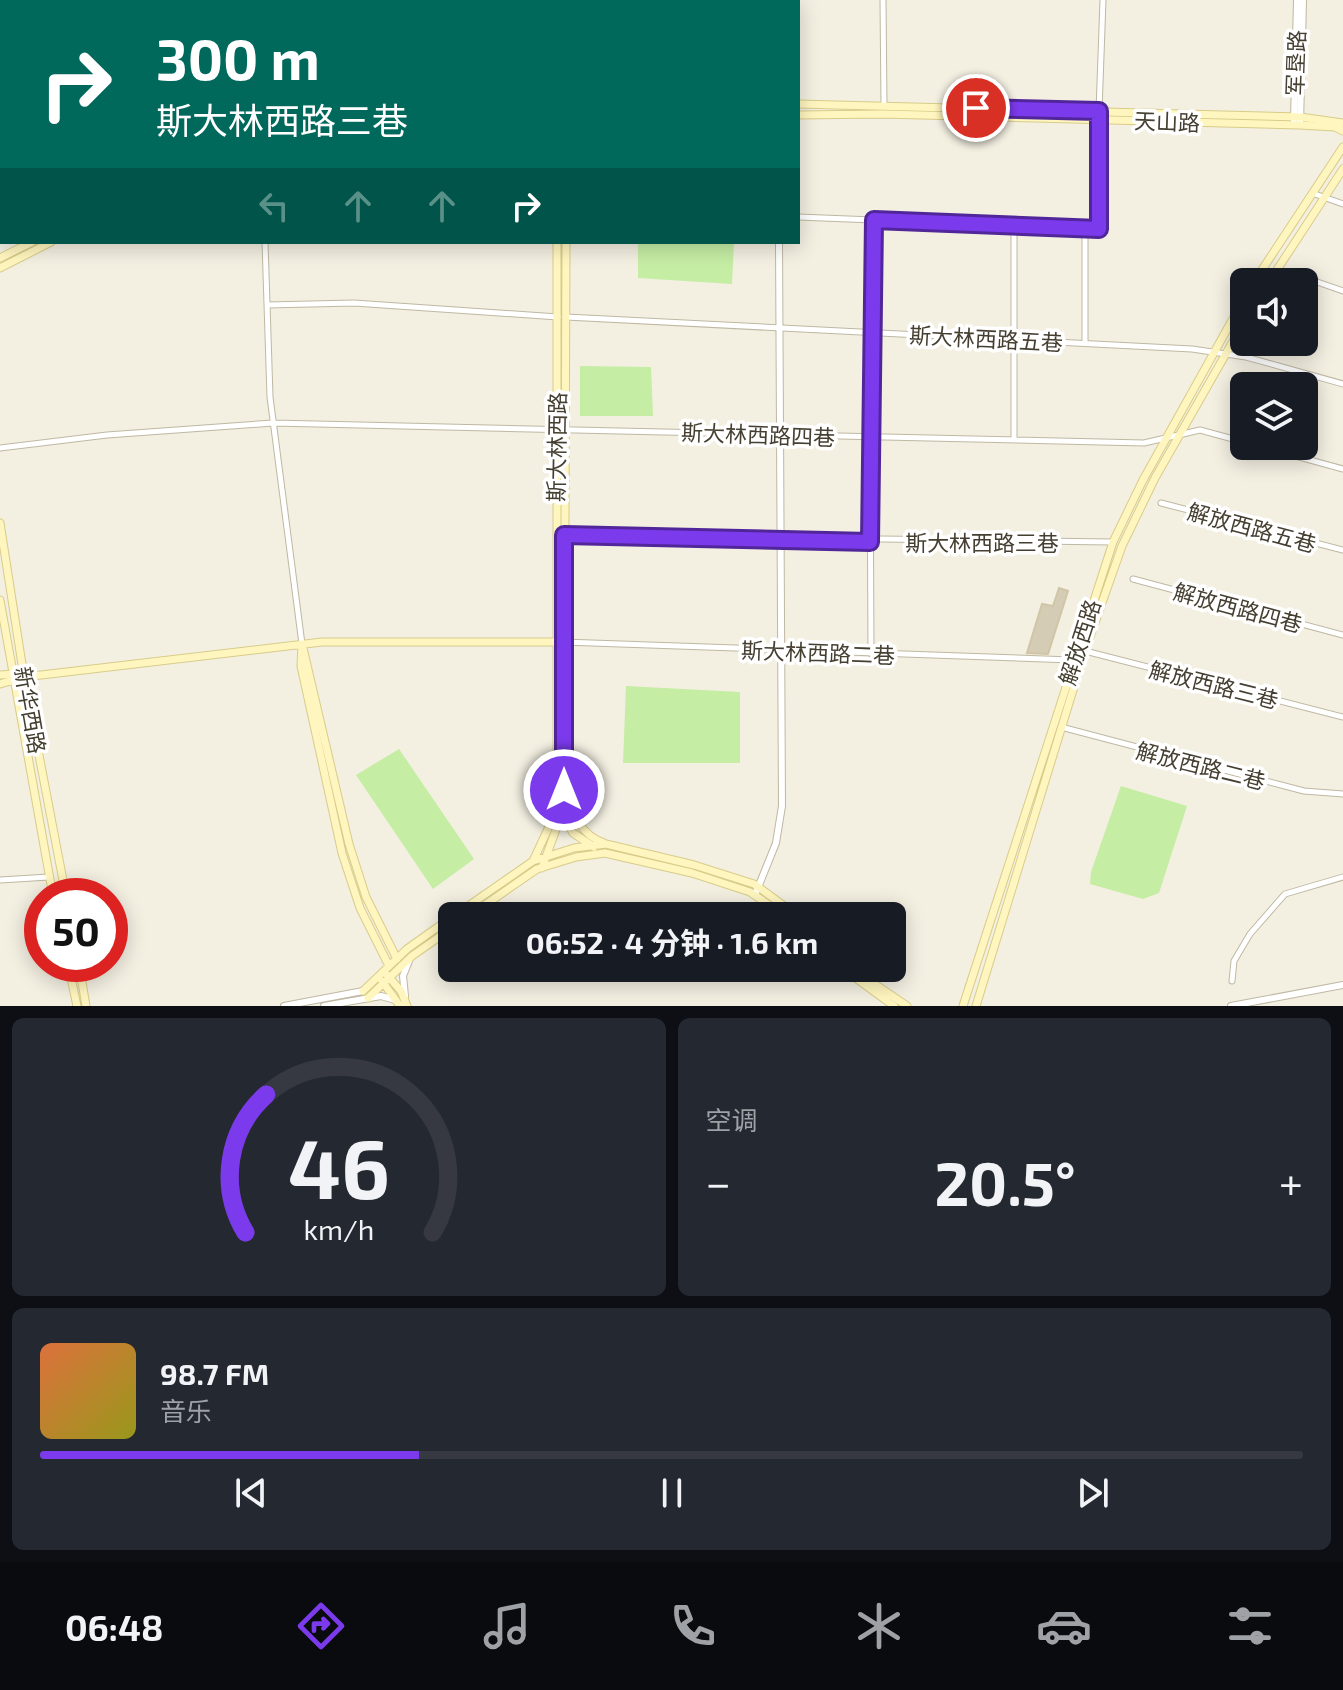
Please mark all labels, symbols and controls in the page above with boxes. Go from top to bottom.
text: 300 m [156,24,320,91]
street label: 军垦路 [1281,30,1309,96]
icon: right [24,32,128,136]
pin [942,74,1010,142]
icon: arrive [954,86,998,130]
text: 斯大林西路三巷 [156,98,408,141]
street label: 天山路 [1134,107,1200,135]
icon: left [252,184,296,228]
icon: ahead [336,184,380,228]
icon: ahead [420,184,464,228]
icon: right [504,184,548,228]
map controls [1230,268,1318,460]
button: sound [1230,268,1318,356]
street label: 斯大林西路五巷 [908,321,1064,355]
button: layers [1230,372,1318,460]
street label: 斯大林西路 [542,392,570,502]
street label: 斯大林西路四巷 [681,418,835,450]
street label: 解放西路五巷 [1185,497,1319,557]
street label: 斯大林西路三巷 [905,529,1059,555]
street label: 解放西路四巷 [1171,577,1305,637]
street label: 解放西路 [1053,596,1105,688]
street label: 斯大林西路二巷 [741,636,895,668]
street label: 解放西路三巷 [1147,655,1281,713]
street label: 新华西路 [11,664,51,756]
street label: 解放西路二巷 [1134,736,1268,794]
position arrow [522,748,606,832]
speed limit sign: 50 [24,878,128,982]
text: 06:52 · 4 分钟 · 1.6 km [526,924,818,960]
text: 空调 [706,1104,758,1135]
text: 46 [288,1116,390,1216]
text: 20.5° [934,1146,1076,1218]
text: − [706,1155,731,1208]
text: + [1279,1155,1303,1208]
text: km/h [303,1211,374,1246]
text: 98.7 FM [160,1355,269,1391]
text: 音乐 [160,1395,212,1426]
icon: previous [229,1471,273,1515]
icon: pause [650,1471,694,1515]
icon: next [1071,1471,1115,1515]
icon: directions [293,1598,349,1654]
icon: music [479,1598,535,1654]
icon: phone [665,1598,721,1654]
icon: climate [851,1598,907,1654]
icon: car [1036,1598,1092,1654]
icon: filters [1222,1598,1278,1654]
text: 06:48 [65,1605,163,1648]

